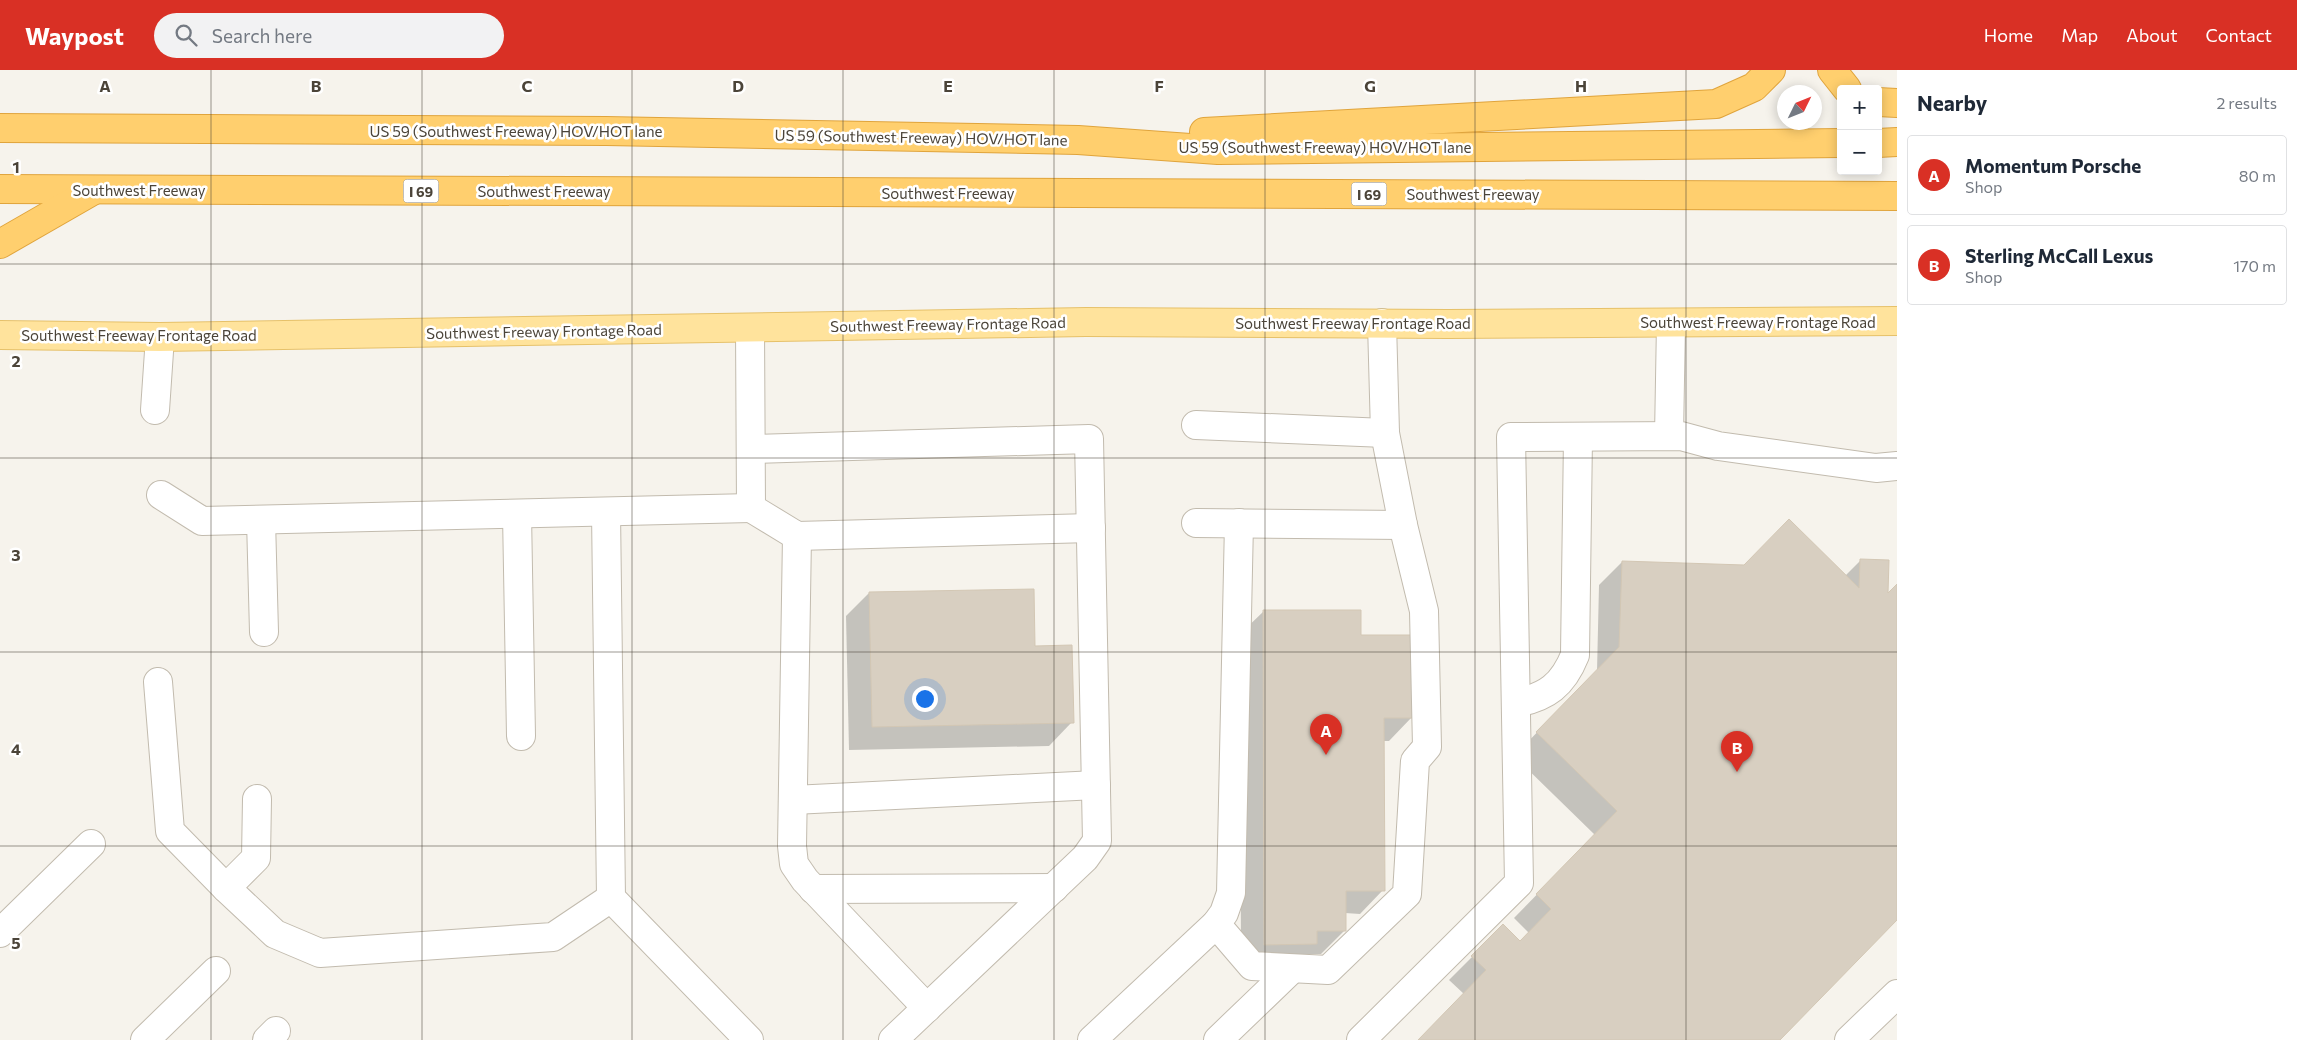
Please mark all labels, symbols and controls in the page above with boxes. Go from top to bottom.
search box [154,13,504,58]
text: Waypost [25,21,124,50]
icon: search [172,21,200,49]
text: Search here [212,24,312,47]
text: Home [1984,24,2033,46]
text: Map [2061,24,2098,46]
text: About [2126,24,2178,46]
text: Contact [2206,24,2272,46]
text: A [99,76,111,95]
text: B [311,76,322,95]
text: C [522,76,533,95]
text: D [732,76,744,95]
text: E [943,76,953,95]
text: F [1154,76,1164,95]
text: G [1364,76,1376,95]
text: H [1575,76,1587,95]
north arrow [1777,85,1822,130]
map controls [1837,85,1882,175]
button: + [1837,85,1882,130]
text: Nearby [1917,90,1987,115]
text: 2 results [2216,93,2277,112]
street label: US 59 (Southwest Freeway) HOV/HOT lane [370,122,663,140]
street label: US 59 (Southwest Freeway) HOV/HOT lane [774,125,1068,149]
button: − [1837,130,1882,175]
street label: US 59 (Southwest Freeway) HOV/HOT lane [1179,138,1472,156]
text: Momentum Porsche [1965,154,2141,177]
text: 1 [12,157,20,176]
text: A [1928,166,1940,185]
text: 80 m [2239,166,2276,185]
text: Shop [1965,177,2003,196]
road number: I 69 [404,180,438,202]
street label: Southwest Freeway [72,181,206,199]
street label: Southwest Freeway [477,182,611,200]
road number: I 69 [1352,182,1386,206]
street label: Southwest Freeway [881,184,1015,202]
street label: Southwest Freeway [1406,185,1540,203]
text: Sterling McCall Lexus [1965,244,2153,267]
text: B [1929,256,1939,275]
text: 170 m [2233,256,2276,275]
text: Shop [1965,267,2003,286]
street label: Southwest Freeway Frontage Road [830,313,1066,335]
street label: Southwest Freeway Frontage Road [1640,313,1876,331]
street label: Southwest Freeway Frontage Road [1235,314,1471,332]
street label: Southwest Freeway Frontage Road [426,320,662,342]
street label: Southwest Freeway Frontage Road [21,326,257,344]
text: 2 [11,351,21,370]
text: 3 [11,545,21,564]
your location [912,686,938,712]
pin: A [1310,714,1342,755]
pin: B [1721,731,1753,772]
text: 4 [11,739,21,758]
text: 5 [11,933,21,952]

